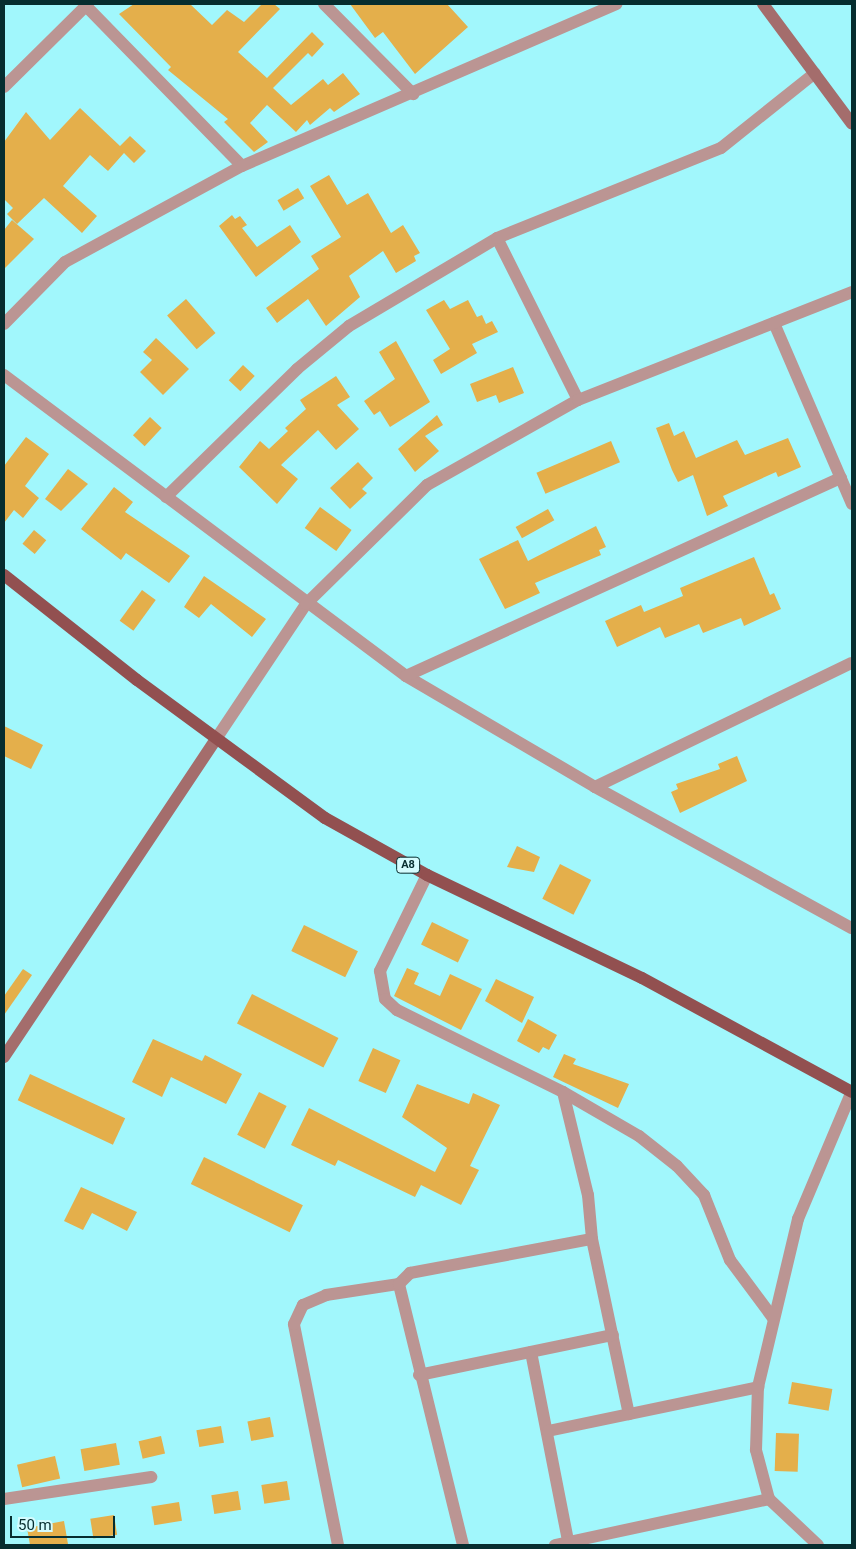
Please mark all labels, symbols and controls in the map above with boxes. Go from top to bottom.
road number: A8 [396,856,420,874]
scale bar [12,1506,118,1538]
text: 50 m [18,1516,52,1534]

